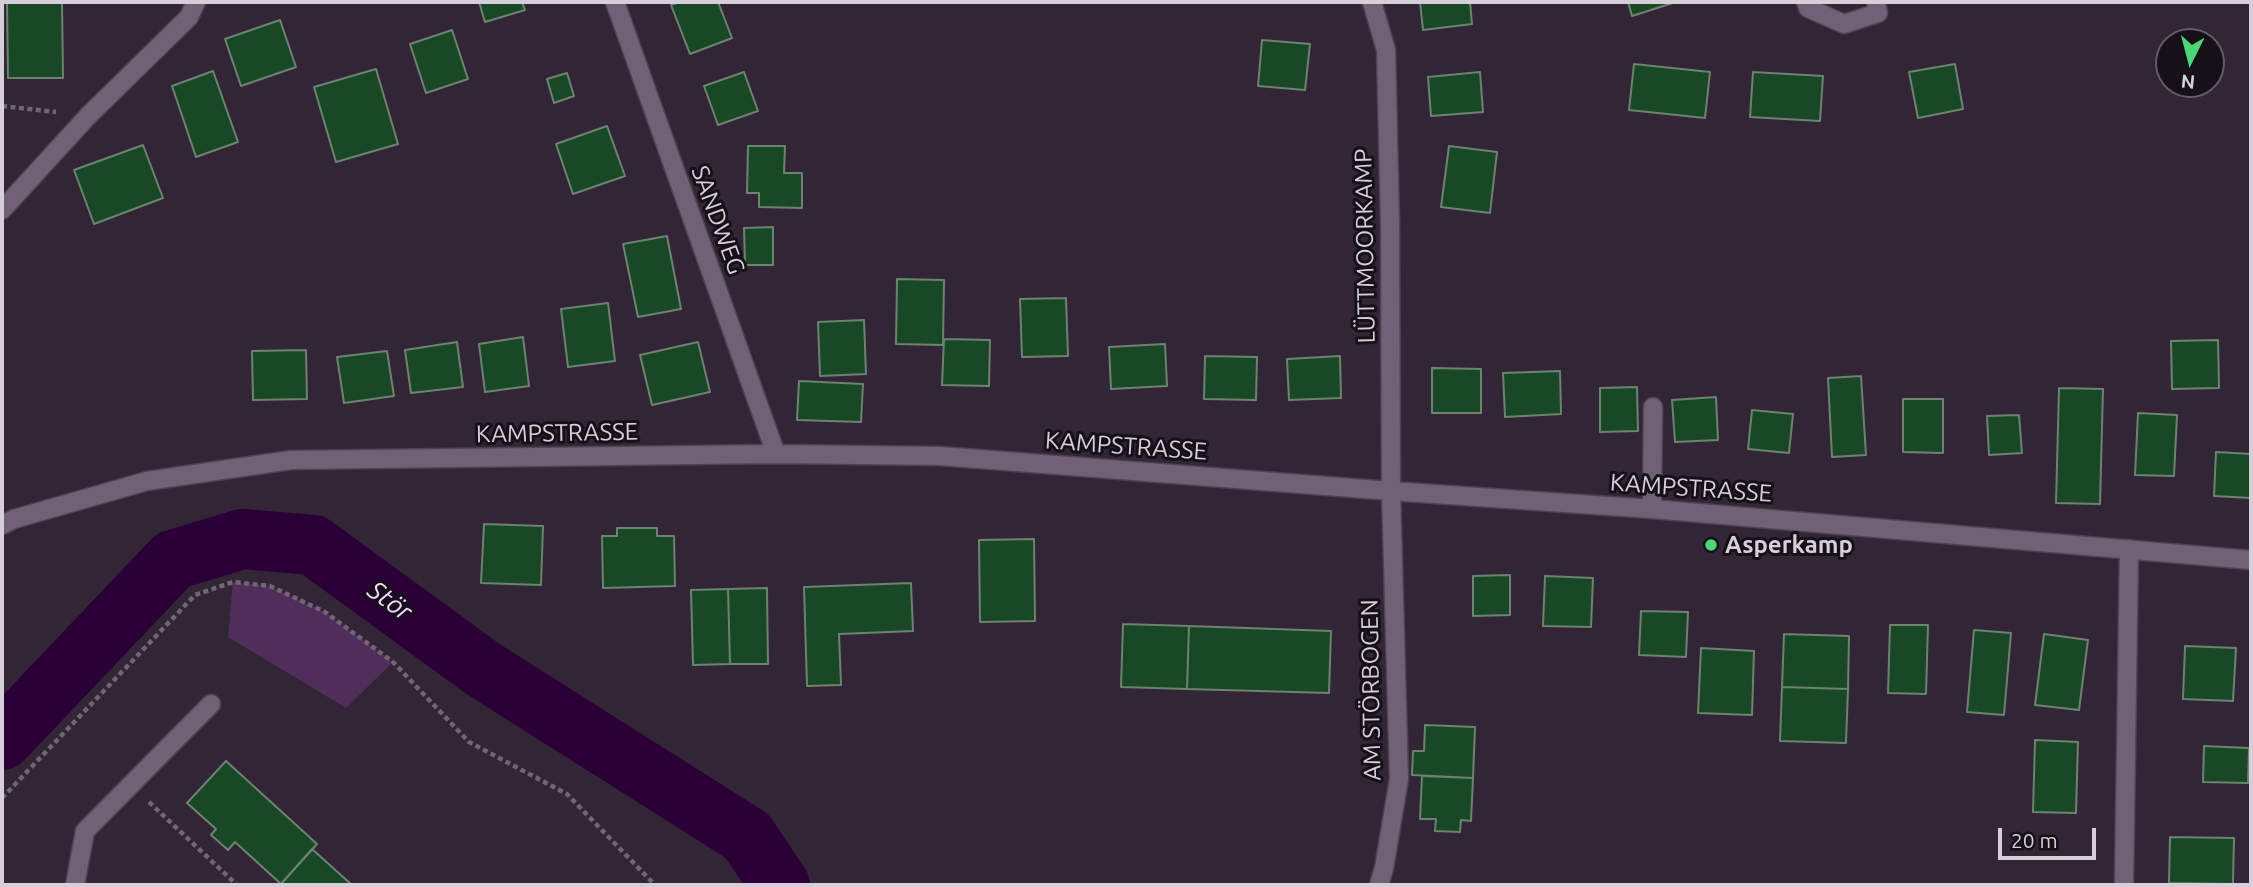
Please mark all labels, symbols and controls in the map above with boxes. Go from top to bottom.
north arrow [2155,28,2225,98]
text: N [2180,70,2196,94]
street label: LÜTTMOORKAMP [1349,148,1381,344]
street label: SANDWEG [685,162,751,278]
street label: KAMPSTRASSE [476,417,638,449]
street label: KAMPSTRASSE [1044,426,1208,466]
street label: KAMPSTRASSE [1609,468,1773,508]
place label: Asperkamp [1725,531,1853,559]
marker: Asperkamp [1703,537,1719,553]
water label: Stör [362,574,418,628]
street label: AM STÖRBOGEN [1355,599,1387,781]
scale bar [2001,814,2099,858]
text: 20 m [2011,828,2058,852]

